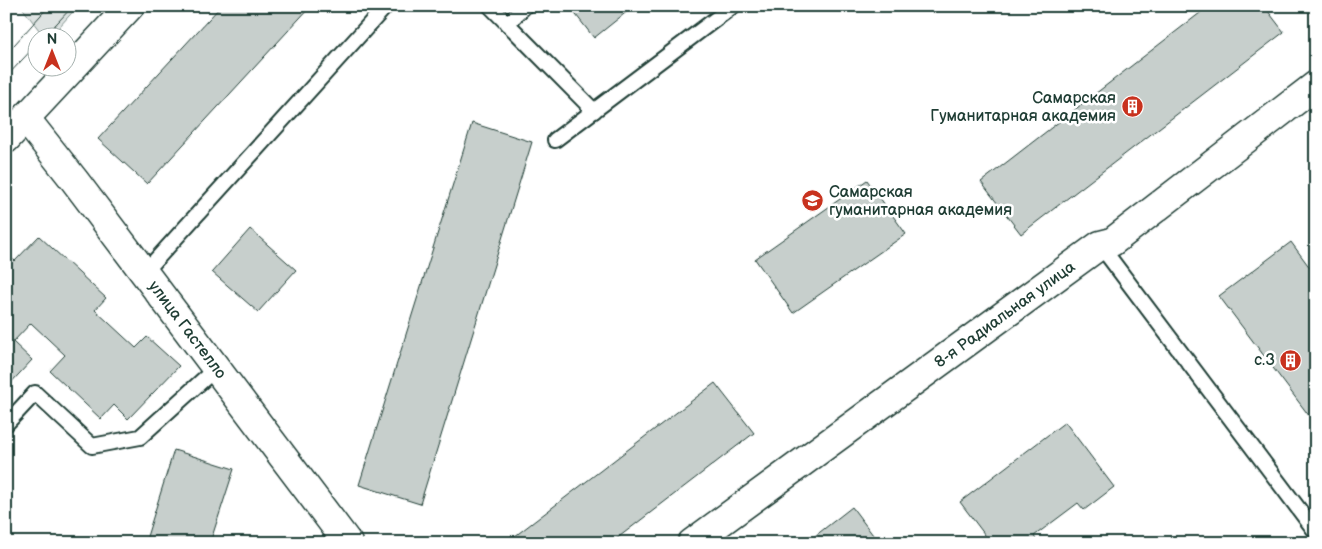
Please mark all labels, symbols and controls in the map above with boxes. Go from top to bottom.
north arrow [28,28,78,78]
text: N [47,31,57,48]
place label: Самарская Гуманитарная академия [930,89,1116,126]
building icon: Самарская Гуманитарная академия [1120,95,1144,119]
place label: Самарская гуманитарная академия [829,183,1012,220]
school or university icon: Самарская гуманитарная академия [801,189,825,213]
street label: 8-я Радиальная улица [931,257,1079,372]
street label: улица Гастелло [144,277,230,383]
building icon: с.3 [1279,348,1303,372]
place label: с.3 [1254,351,1275,370]

